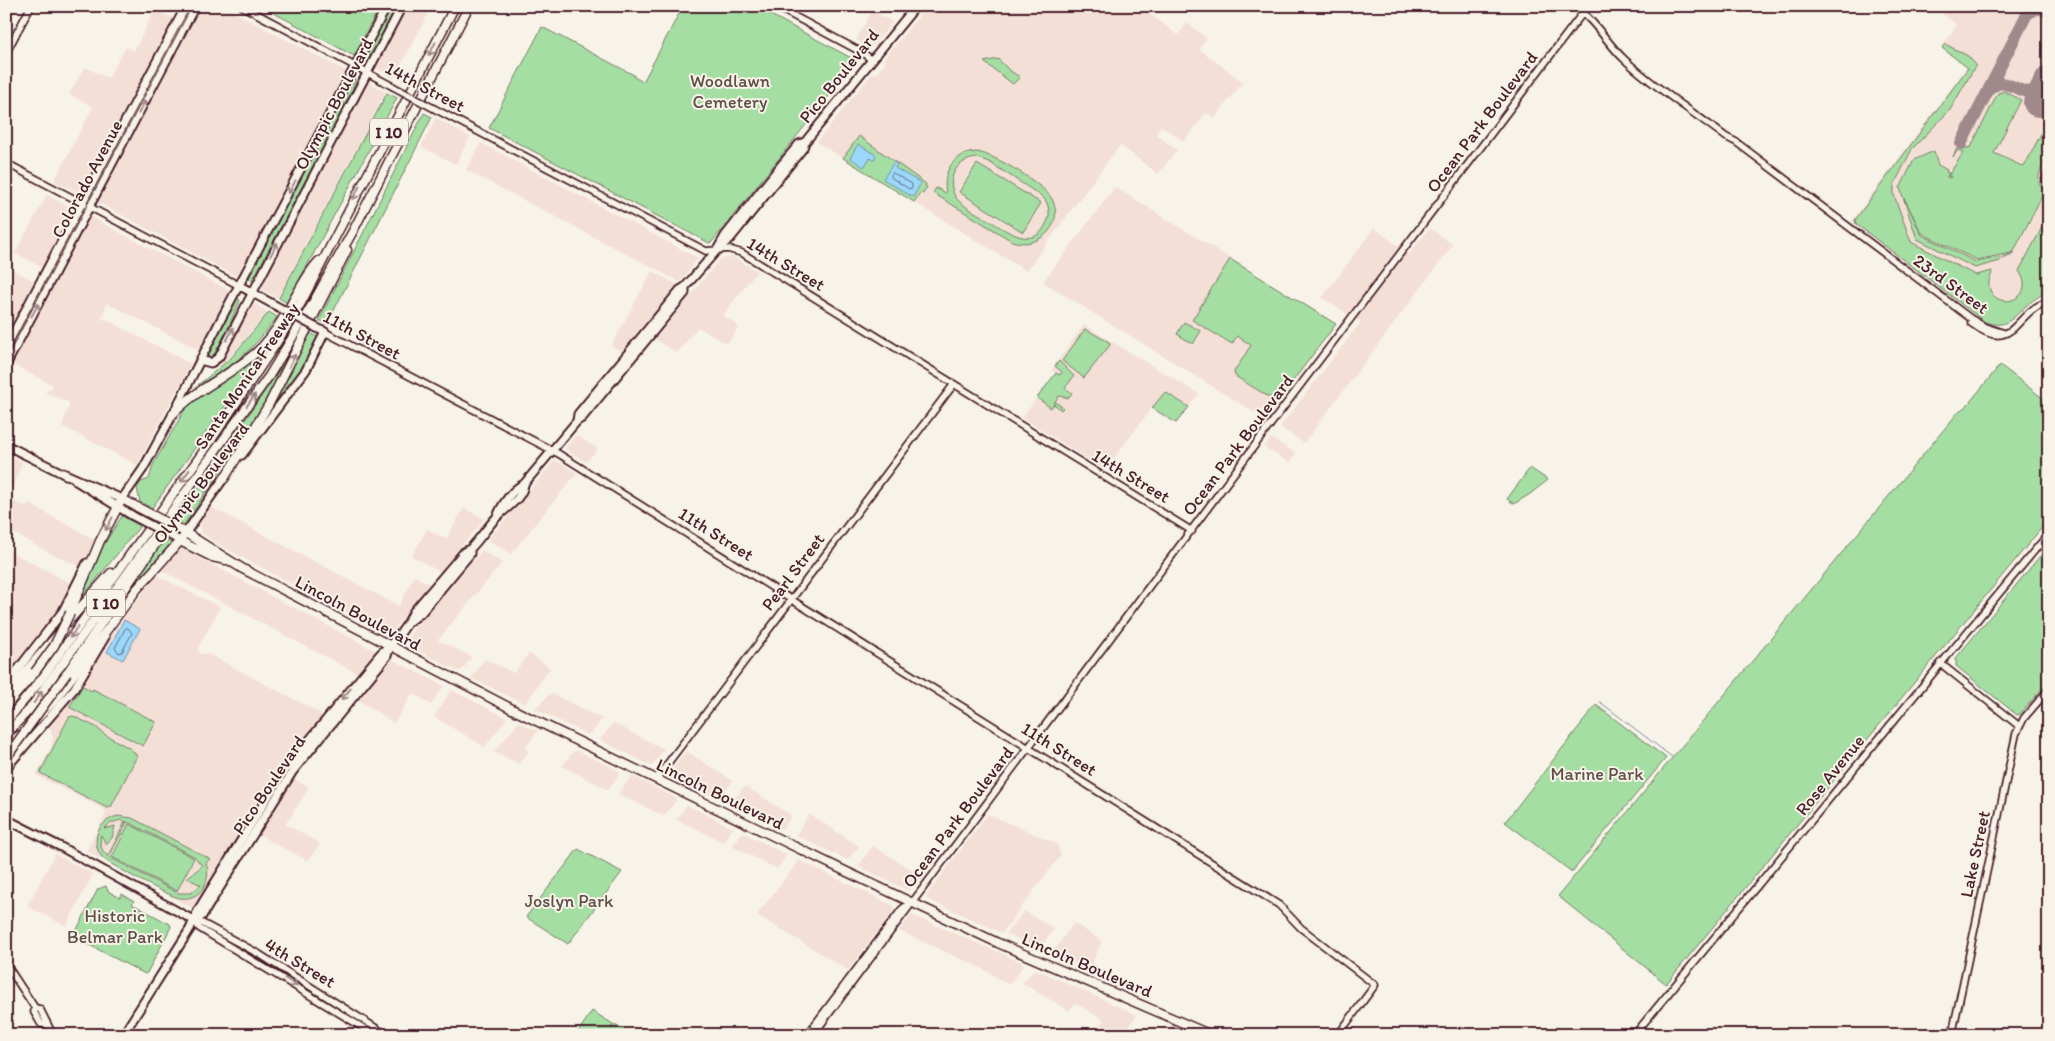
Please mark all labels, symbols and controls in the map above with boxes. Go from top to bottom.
street label: Pico Boulevard [794,24,884,128]
street label: Olympic Boulevard [290,34,378,174]
one-way arrow [427,42,437,57]
street label: Ocean Park Boulevard [1422,47,1543,197]
street label: 14th Street [381,57,469,117]
park label: Woodlawn Cemetery [690,70,770,113]
one-way arrow [137,100,147,115]
street label: Colorado Avenue [47,116,127,242]
road number: I 10 [370,118,408,146]
one-way arrow [287,179,296,194]
one-way arrow [351,186,361,200]
street label: 14th Street [743,232,829,296]
one-way arrow [269,242,279,257]
street label: 23rd Street [1909,249,1993,319]
street label: Santa Monica Freeway [190,298,305,453]
one-way arrow [30,303,40,318]
street label: 11th Street [319,305,405,365]
one-way arrow [225,327,235,342]
one-way arrow [288,354,297,369]
street label: Ocean Park Boulevard [1178,370,1299,520]
one-way arrow [246,394,256,408]
street label: Olympic Boulevard [148,418,254,548]
street label: 14th Street [1088,444,1174,508]
one-way arrow [180,469,190,483]
street label: 11th Street [674,502,758,566]
one-way arrow [104,517,114,532]
street label: Pearl Street [757,529,829,615]
street label: Lincoln Boulevard [291,571,425,656]
road number: I 10 [87,590,125,616]
one-way arrow [69,625,79,639]
one-way arrow [341,688,352,701]
one-way arrow [33,690,43,704]
street label: 11th Street [1017,717,1101,781]
street label: Rose Avenue [1791,730,1869,820]
street label: Pico Boulevard [228,731,311,839]
street label: Ocean Park Boulevard [898,742,1019,892]
street label: Lincoln Boulevard [653,754,788,835]
park label: Marine Park [1550,763,1644,785]
street label: Lake Street [1955,808,1995,900]
park label: Joslyn Park [525,890,614,912]
park label: Historic Belmar Park [67,905,163,948]
street label: Lincoln Boulevard [1019,928,1156,1002]
street label: 4th Street [261,933,340,993]
one-way arrow [283,978,297,988]

